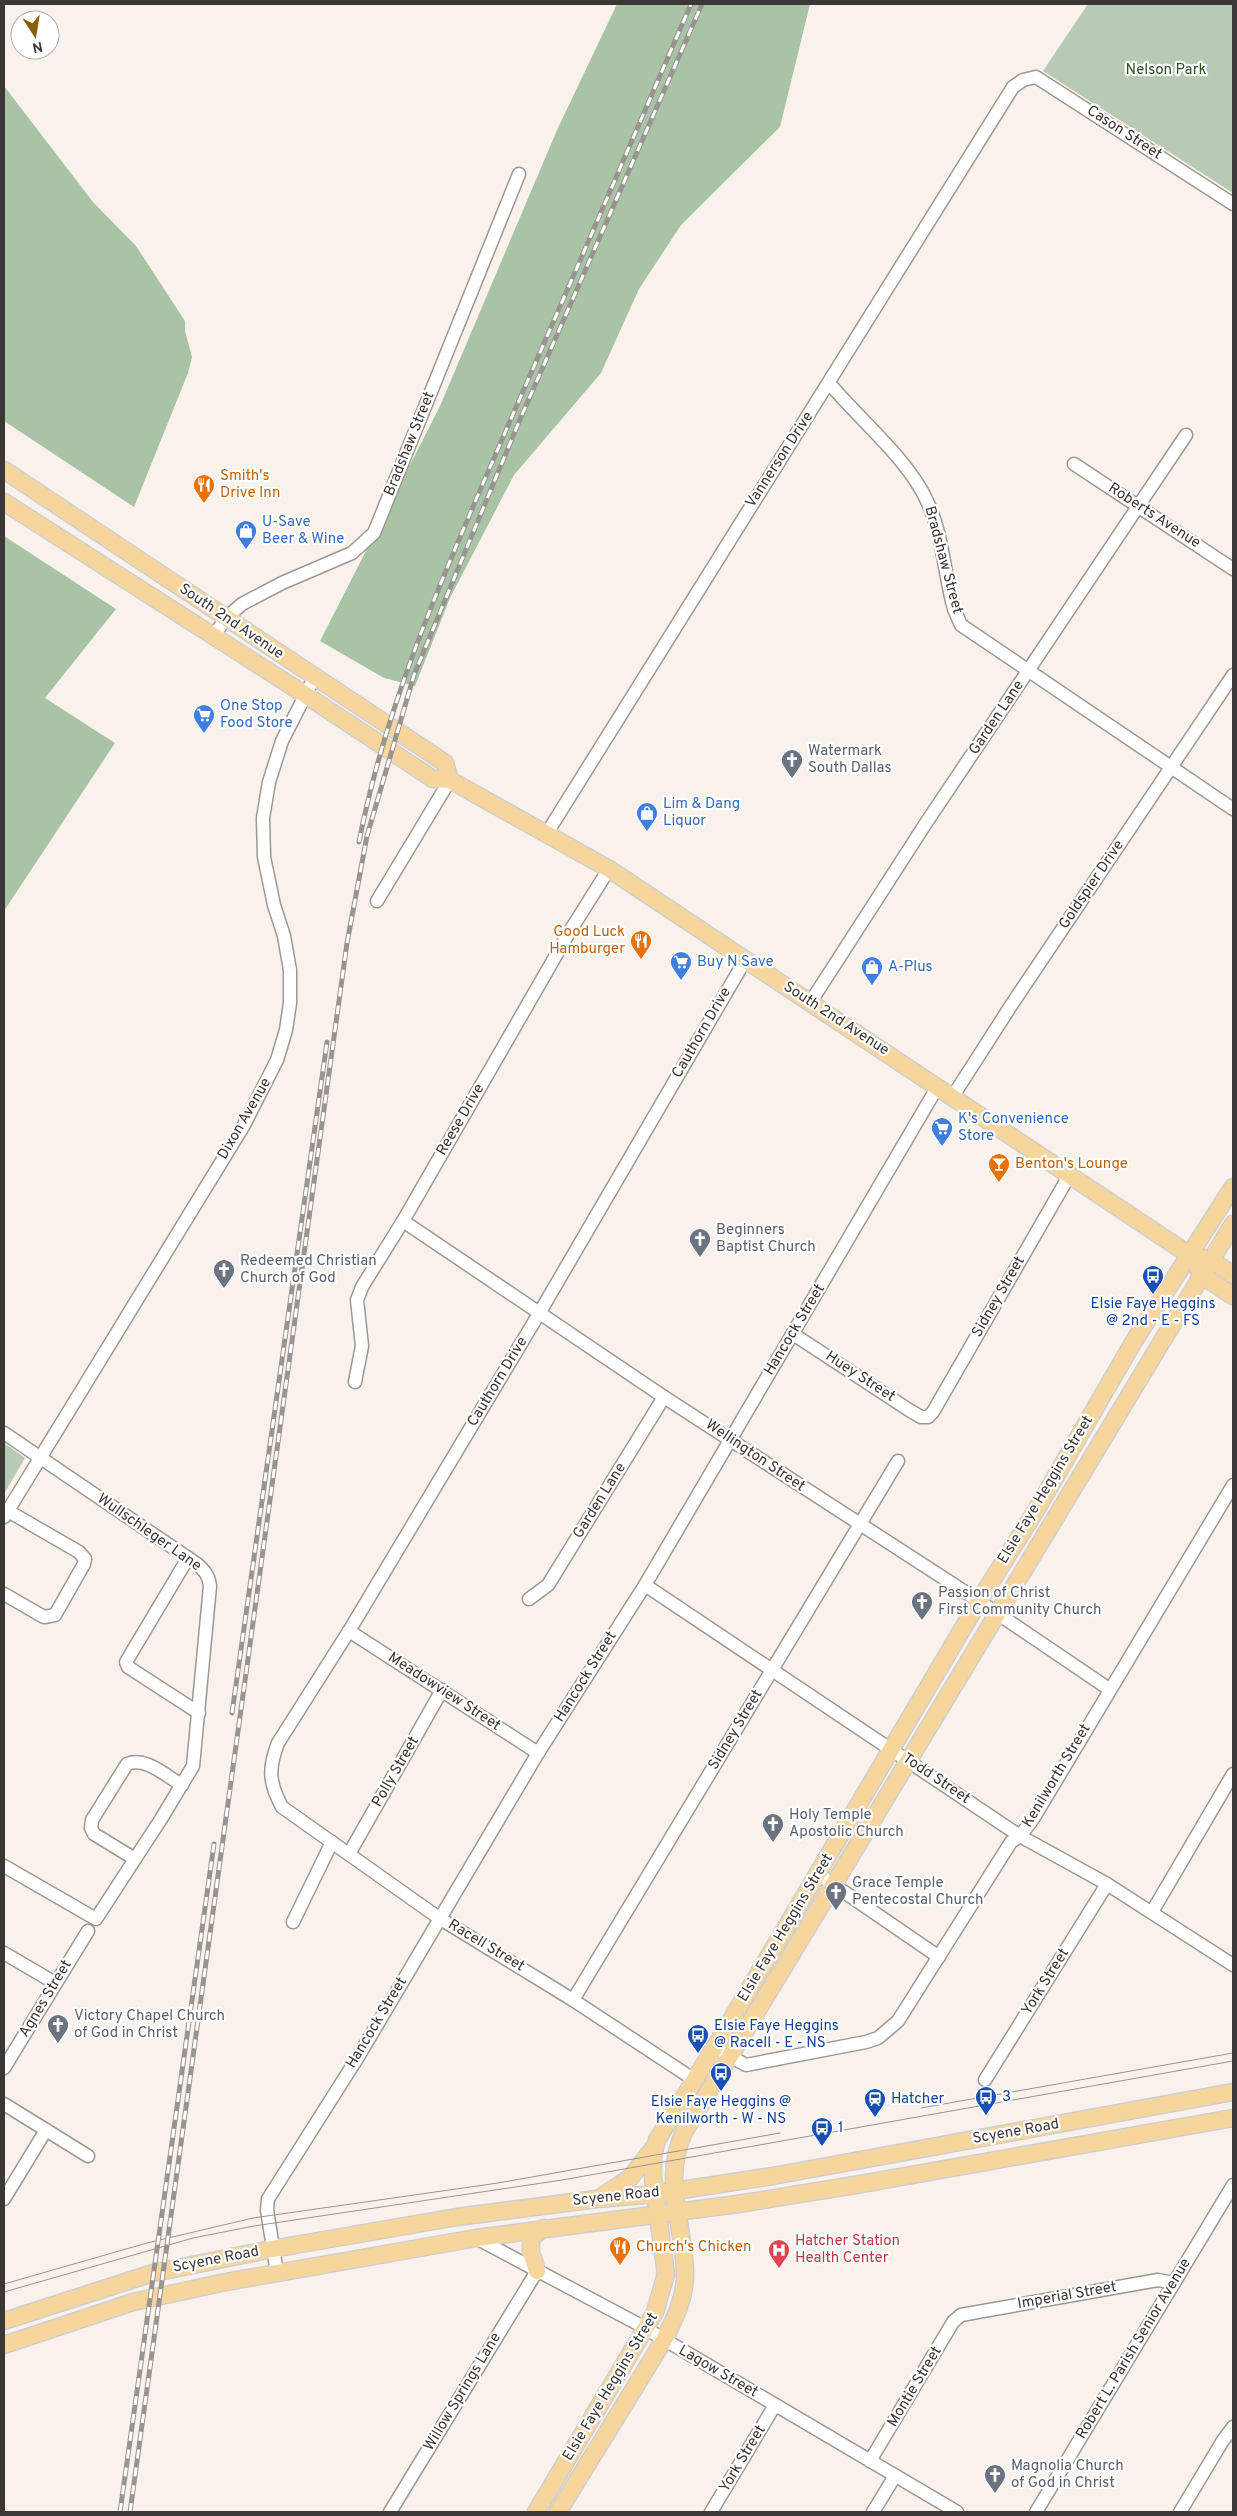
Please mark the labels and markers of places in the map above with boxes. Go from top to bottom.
place label: Smith's Drive Inn [220,467,280,503]
restaurant icon: Smith's Drive Inn [192,473,216,504]
place label: U-Save Beer & Wine [262,513,344,549]
shop icon: U-Save Beer & Wine [234,519,258,550]
place label: One Stop Food Store [220,697,293,733]
supermarket icon: One Stop Food Store [192,703,216,734]
place label: Watermark South Dallas [808,742,892,778]
church icon: Watermark South Dallas [780,748,804,779]
place label: Lim & Dang Liquor [663,795,740,831]
shop icon: Lim & Dang Liquor [635,801,659,832]
place label: Good Luck Hamburger [549,923,625,959]
restaurant icon: Good Luck Hamburger [629,929,653,960]
supermarket icon: Buy N Save [669,950,693,981]
place label: Buy N Save [697,953,774,972]
shop icon: A-Plus [860,955,884,986]
place label: A-Plus [888,958,933,977]
place label: K's Convenience Store [958,1110,1069,1146]
supermarket icon: K's Convenience Store [930,1116,954,1147]
bar icon: Benton's Lounge [987,1152,1011,1183]
place label: Benton's Lounge [1015,1155,1128,1174]
place label: Beginners Baptist Church [716,1221,816,1257]
church icon: Beginners Baptist Church [688,1227,712,1258]
place label: Redeemed Christian Church of God [240,1252,377,1288]
church icon: Redeemed Christian Church of God [212,1258,236,1289]
bus stop icon: Elsie Faye Heggins @ 2nd - E - FS [1141,1264,1165,1295]
place label: Elsie Faye Heggins @ 2nd - E - FS [1091,1295,1215,1331]
place label: Passion of Christ First Community Church [938,1584,1101,1620]
church icon: Passion of Christ First Community Church [910,1590,934,1621]
place label: Holy Temple Apostolic Church [789,1806,904,1842]
church icon: Holy Temple Apostolic Church [761,1812,785,1843]
place label: Grace Temple Pentecostal Church [852,1874,984,1910]
church icon: Grace Temple Pentecostal Church [824,1880,848,1911]
place label: Victory Chapel Church of God in Christ [74,2007,225,2043]
church icon: Victory Chapel Church of God in Christ [46,2013,70,2044]
place label: Elsie Faye Heggins @ Racell - E - NS [714,2017,839,2053]
bus stop icon: Elsie Faye Heggins @ Racell - E - NS [686,2023,710,2054]
bus stop icon: Elsie Faye Heggins @ Kenilworth - W - NS [709,2061,733,2092]
bus stop icon: 3 [974,2085,998,2116]
station icon: Hatcher [863,2087,887,2118]
place label: 3 [1002,2088,1011,2107]
place label: Hatcher [891,2090,945,2109]
place label: Elsie Faye Heggins @ Kenilworth - W - NS [651,2093,791,2129]
bus stop icon: 1 [810,2116,834,2147]
place label: 1 [838,2119,844,2138]
place label: Hatcher Station Health Center [795,2232,900,2268]
restaurant icon: Church's Chicken [608,2235,632,2266]
place label: Church's Chicken [636,2238,752,2257]
hospital icon: Hatcher Station Health Center [767,2238,791,2269]
place label: Magnolia Church of God in Christ [1011,2457,1124,2493]
church icon: Magnolia Church of God in Christ [983,2463,1007,2494]

